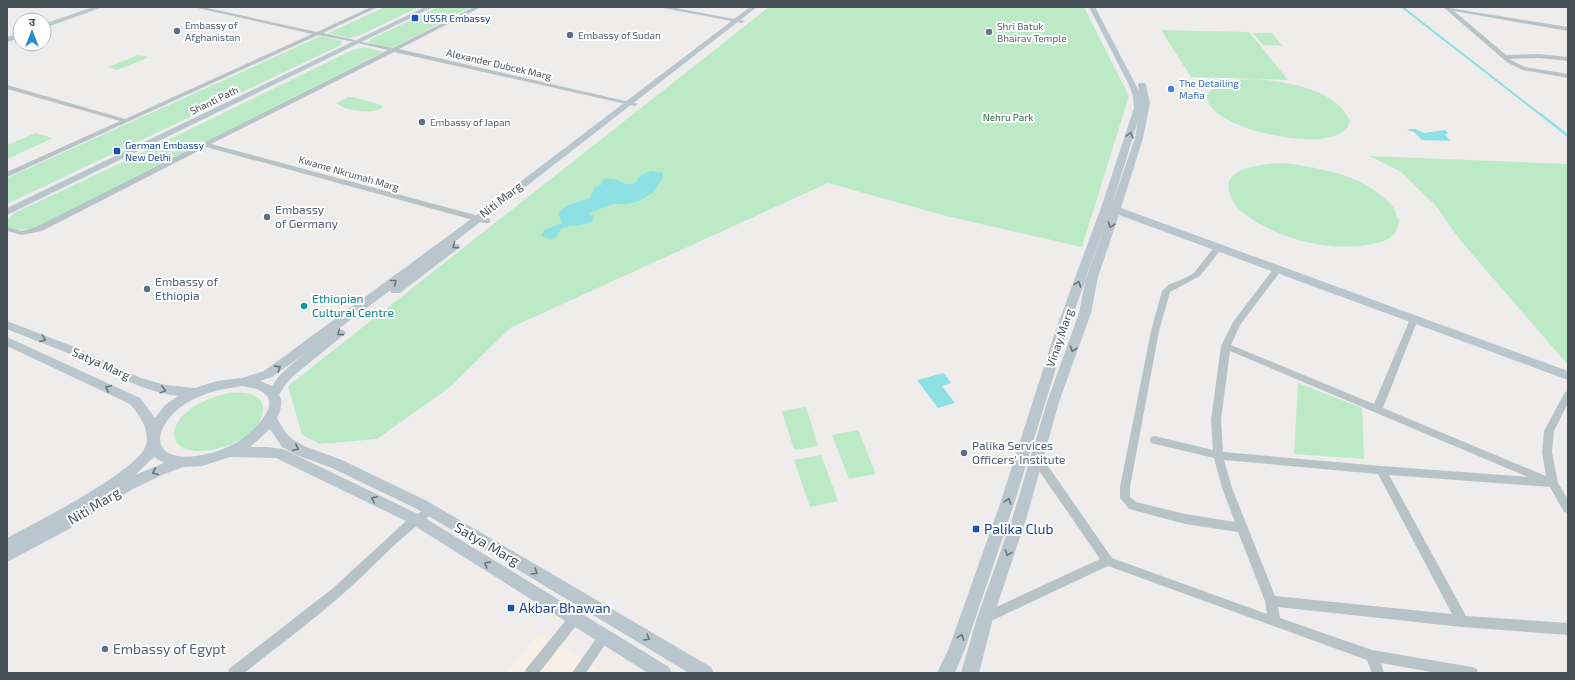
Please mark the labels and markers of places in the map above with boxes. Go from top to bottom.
place label: USSR Embassy [423,12,491,24]
marker: USSR Embassy [410,13,420,23]
place label: Embassy of Afghanistan [185,19,240,43]
place label: Shri Batuk Bhairav Temple [997,20,1067,44]
marker: Embassy of Afghanistan [172,26,182,36]
marker: Shri Batuk Bhairav Temple [984,27,994,37]
place label: Embassy of Sudan [578,29,661,41]
marker: Embassy of Sudan [565,30,575,40]
place label: The Detailing Mafia [1179,77,1239,101]
marker: The Detailing Mafia [1166,84,1176,94]
place label: Embassy of Japan [430,116,510,128]
marker: Embassy of Japan [417,117,427,127]
place label: German Embassy New Delhi [125,139,205,163]
marker: German Embassy New Delhi [112,146,122,156]
place label: Embassy of Germany [275,202,339,230]
marker: Embassy of Germany [262,212,272,222]
place label: Embassy of Ethiopia [155,274,218,302]
marker: Embassy of Ethiopia [142,284,152,294]
place label: Ethiopian Cultural Centre [312,291,394,319]
marker: Ethiopian Cultural Centre [299,301,309,311]
place label: Palika Services Officers' Institute [972,438,1066,466]
marker: Palika Services Officers' Institute [959,448,969,458]
place label: Palika Club [984,520,1054,537]
marker: Palika Club [971,524,981,534]
place label: Akbar Bhawan [519,599,611,616]
marker: Akbar Bhawan [506,603,516,613]
place label: Embassy of Egypt [113,640,226,657]
marker: Embassy of Egypt [100,644,110,654]

